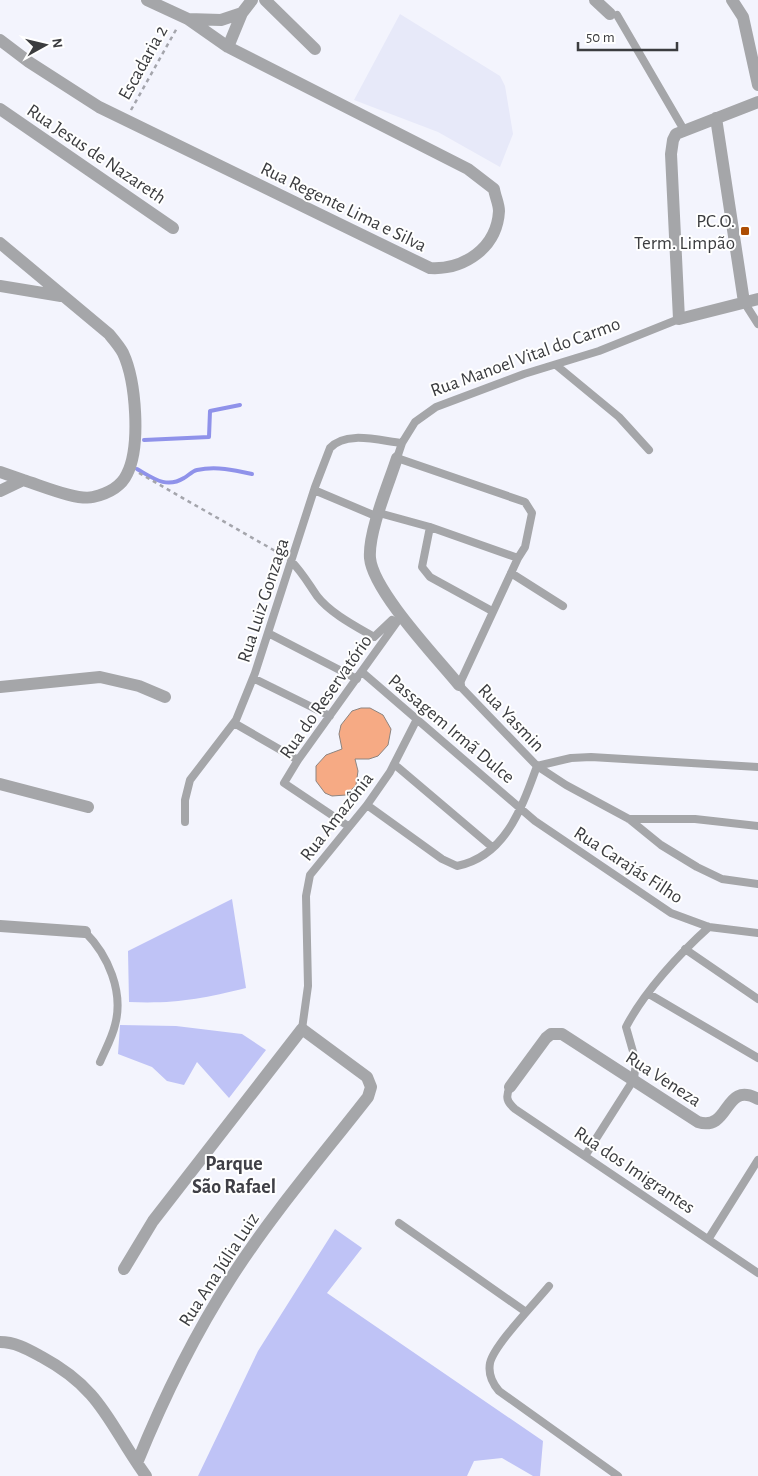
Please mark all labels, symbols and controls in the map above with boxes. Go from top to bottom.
north arrow [20,20,70,70]
scale bar [578,20,677,52]
street label: Escadaria 2 [115,22,172,103]
text: 50 m [586,30,615,45]
text: N [49,38,64,49]
street label: Rua Jesus de Nazareth [23,101,169,208]
street label: Rua Regente Lima e Silva [257,159,429,256]
place label: P.C.O. Term. Limpão [634,212,735,253]
marker: P.C.O. Term. Limpão [739,225,751,237]
street label: Rua Manoel Vital do Carmo [428,314,623,401]
street label: Rua Luiz Gonzaga [234,536,293,665]
street label: Rua do Reservatório [276,631,376,762]
street label: Passagem Irmã Dulce [384,671,518,787]
street label: Rua Yasmin [474,681,548,756]
street label: Rua Amazônia [297,769,378,865]
street label: Rua Carajás Filho [570,823,686,907]
street label: Rua Veneza [622,1048,704,1111]
street label: Rua dos Imigrantes [570,1123,698,1218]
district label: Parque São Rafael [192,1154,276,1197]
street label: Rua Ana Júlia Luiz [176,1210,263,1330]

